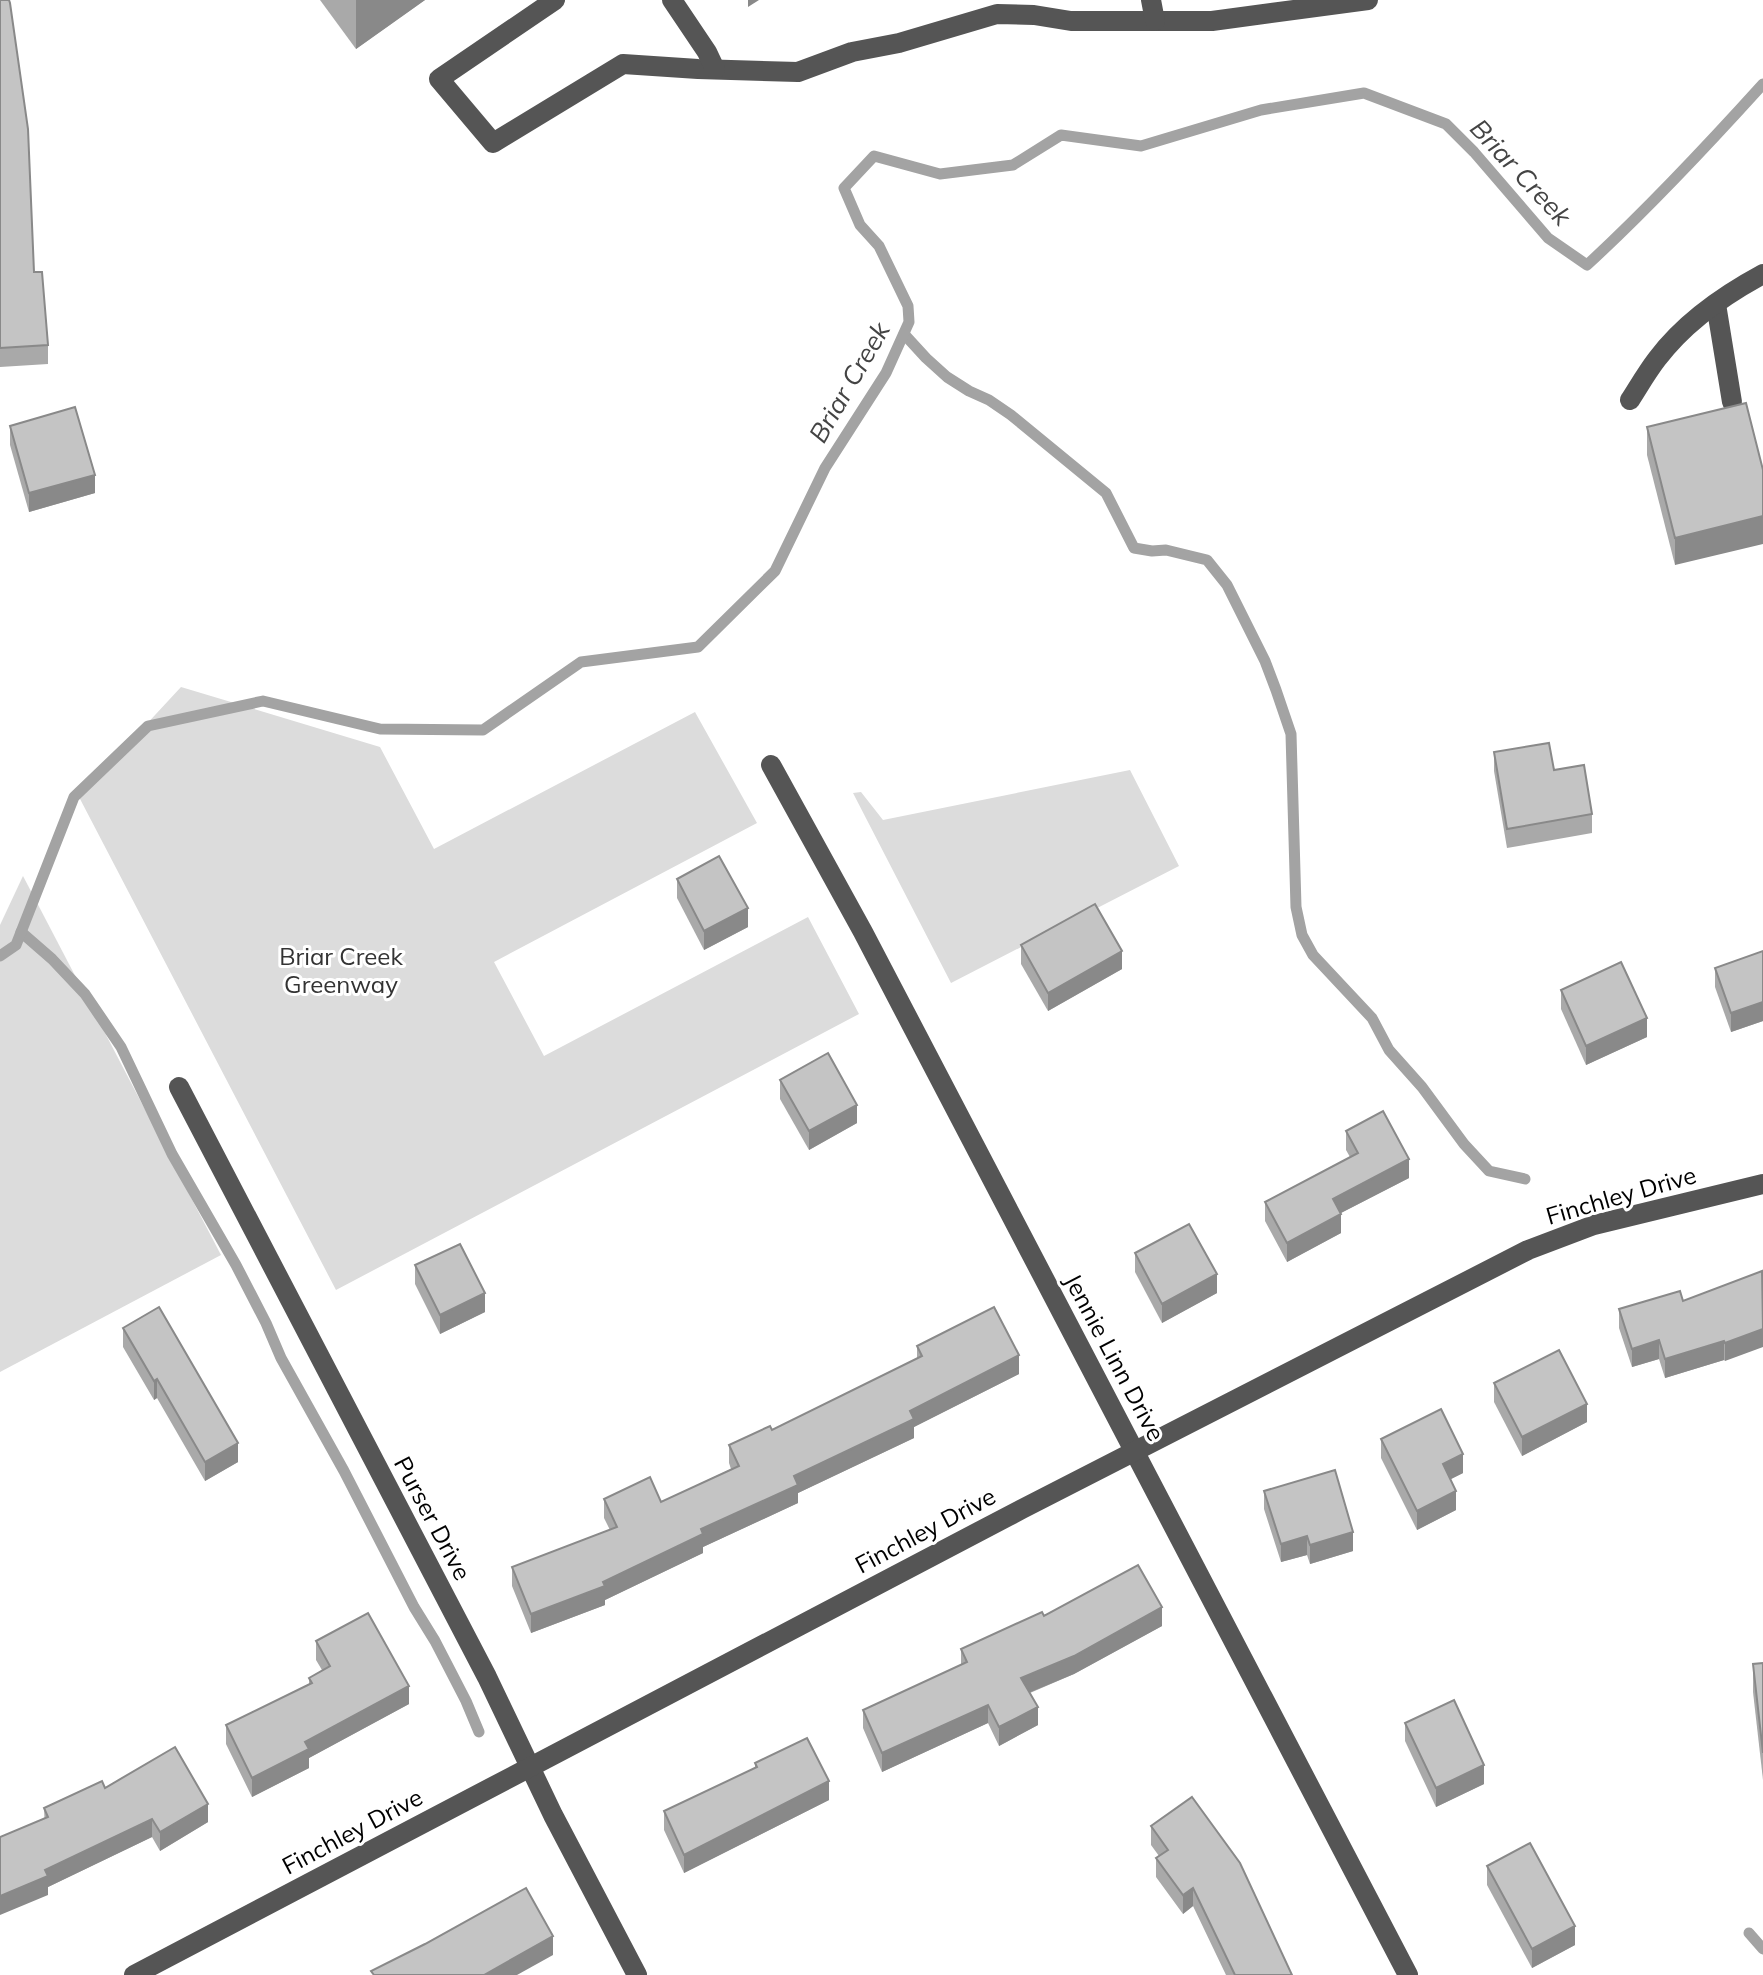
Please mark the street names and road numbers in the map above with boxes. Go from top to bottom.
street label: Finchley Drive [1542,1159,1700,1231]
street label: Jennie Linn Drive [1058,1268,1172,1446]
street label: Purser Drive [388,1451,478,1585]
street label: Finchley Drive [850,1480,1000,1580]
street label: Finchley Drive [277,1781,427,1881]

